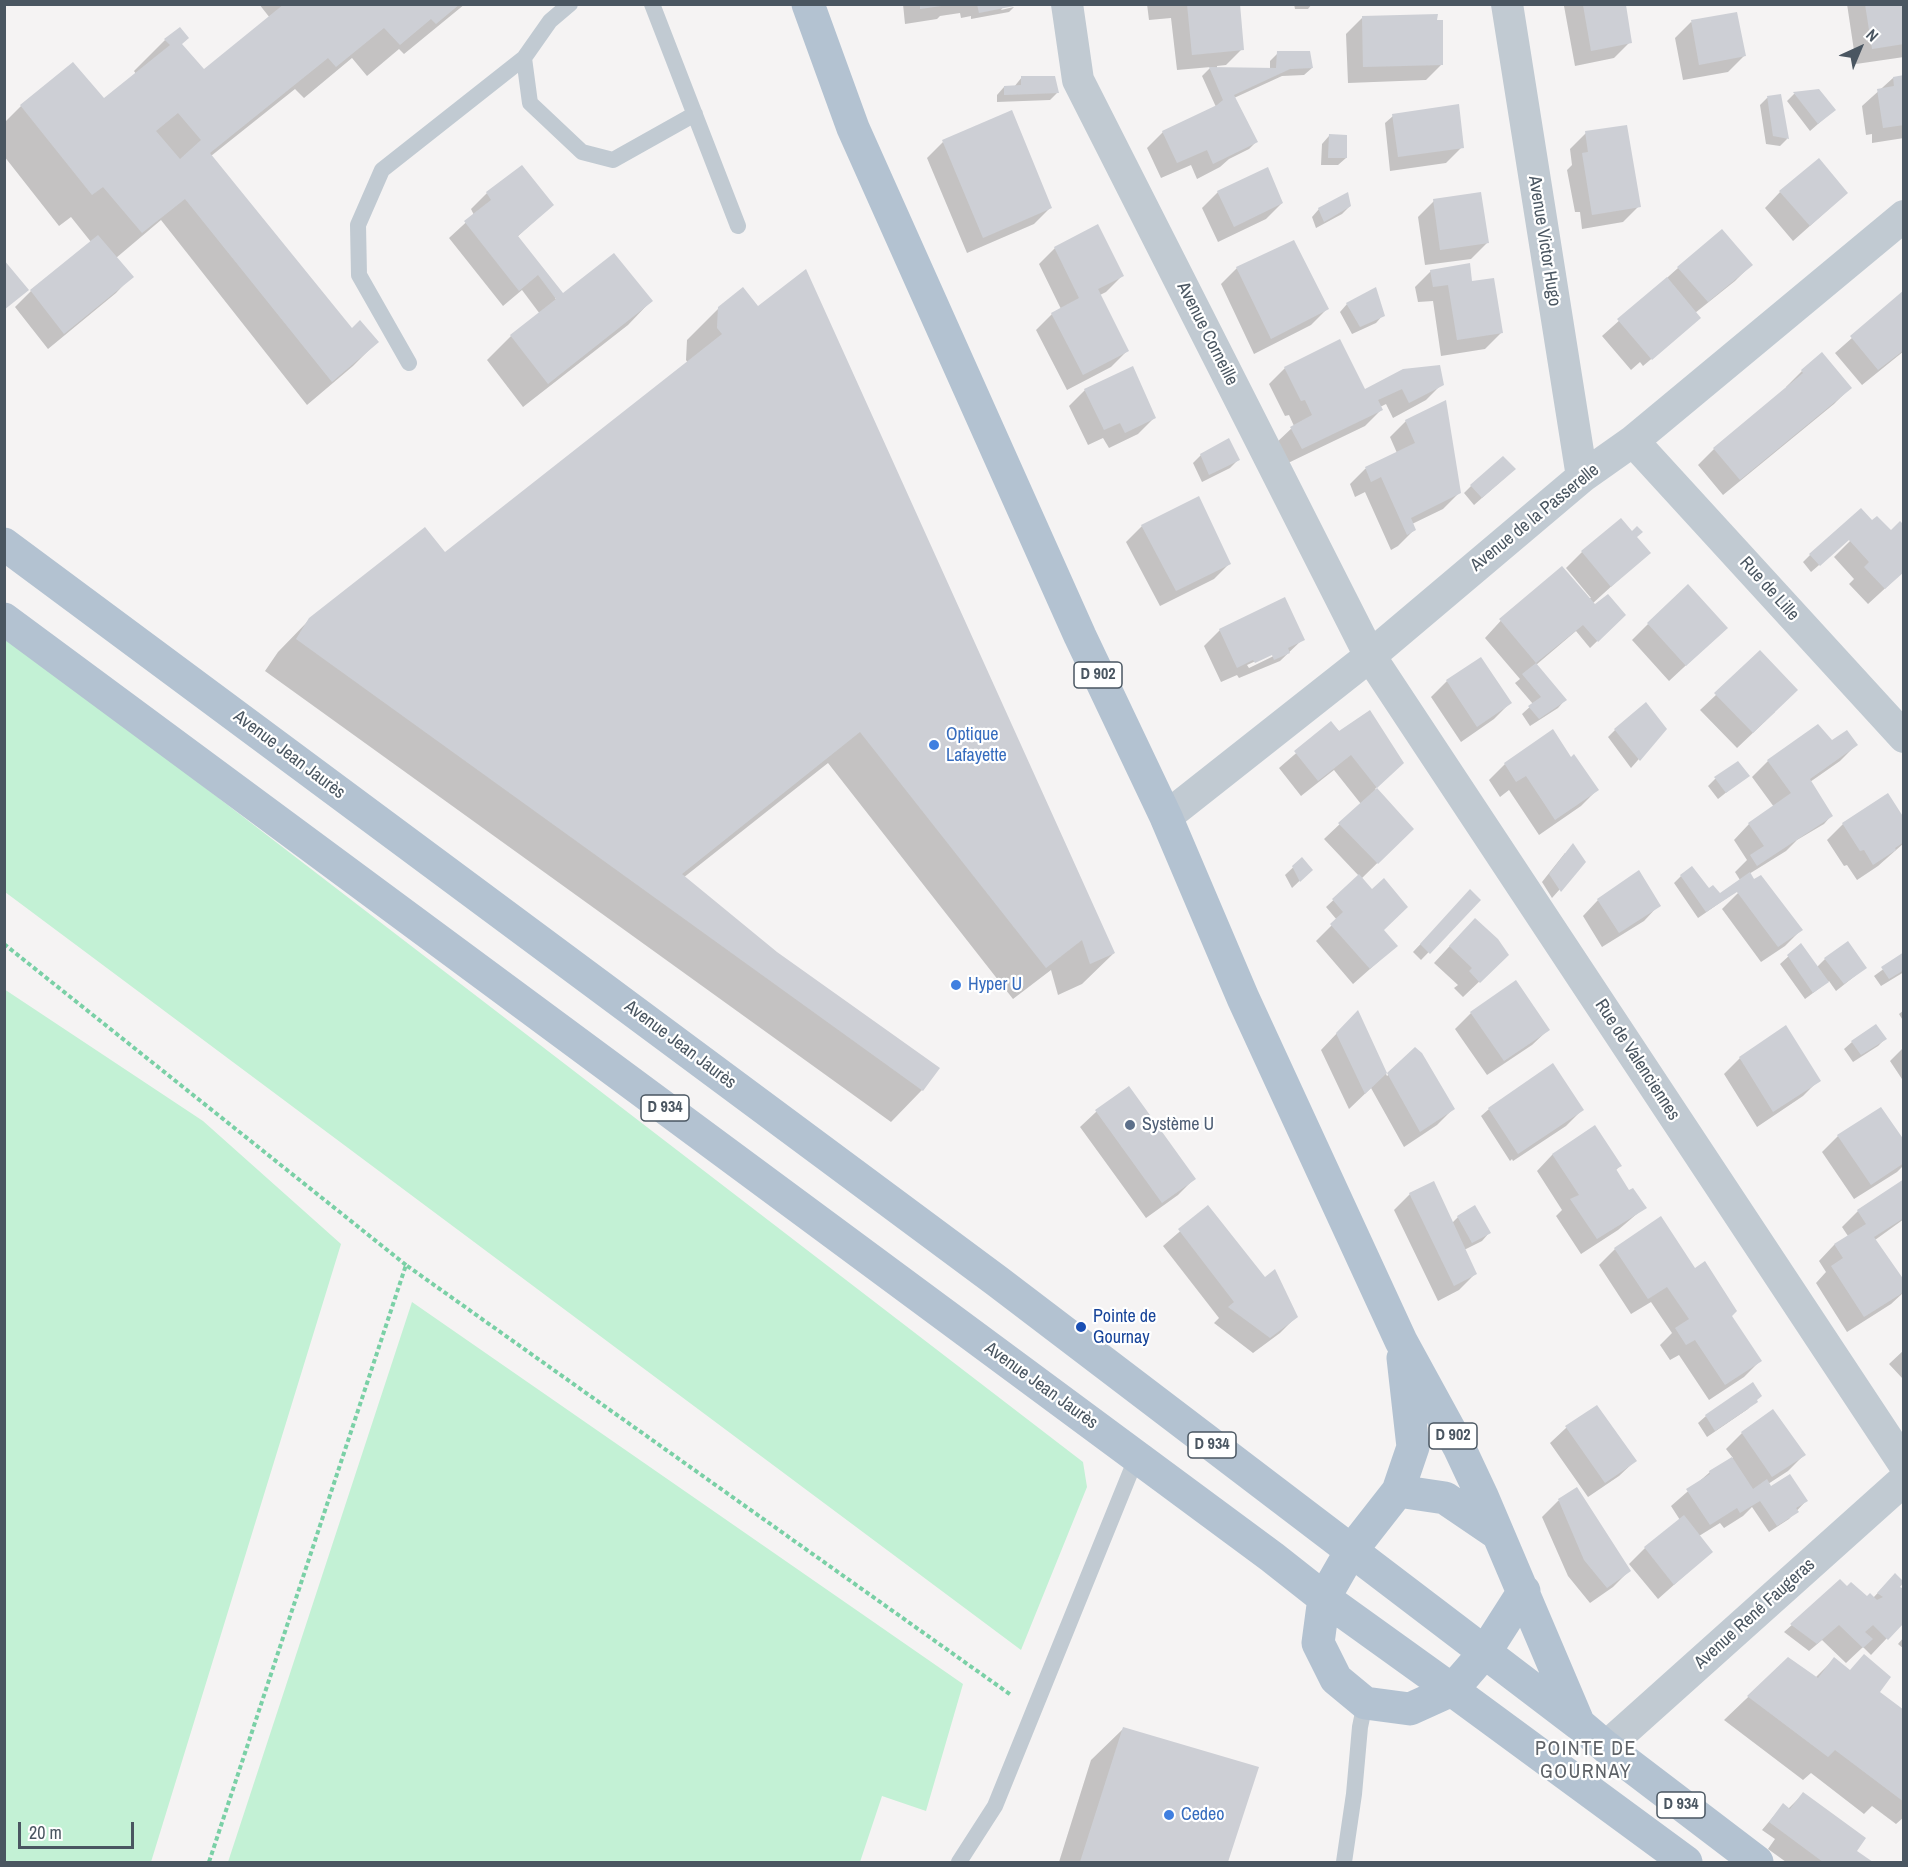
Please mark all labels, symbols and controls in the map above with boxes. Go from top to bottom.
north arrow [1830,18,1890,78]
text: N [1861,24,1884,46]
street label: Avenue Victor Hugo [1523,174,1565,308]
street label: Avenue Corneille [1172,279,1242,389]
street label: Avenue de la Passerelle [1466,460,1604,576]
street label: Rue de Lille [1735,553,1803,625]
road number: D 902 [1074,662,1122,688]
street label: Avenue Jean Jaurès [229,706,349,804]
place label: Optique Lafayette [946,724,1007,766]
marker: Optique Lafayette [927,738,941,752]
place label: Hyper U [968,974,1022,996]
marker: Hyper U [949,978,963,992]
street label: Rue de Valenciennes [1590,995,1684,1125]
street label: Avenue Jean Jaurès [620,996,740,1094]
road number: D 934 [641,1095,689,1121]
place label: Système U [1142,1114,1214,1136]
marker: Système U [1123,1118,1137,1132]
place label: Pointe de Gournay [1093,1306,1156,1348]
marker: Pointe de Gournay [1074,1320,1088,1334]
street label: Avenue Jean Jaurès [980,1338,1102,1434]
road number: D 902 [1429,1423,1477,1449]
road number: D 934 [1188,1432,1236,1458]
street label: Avenue René Faugeras [1690,1554,1820,1674]
district label: POINTE DE GOURNAY [1535,1738,1637,1785]
road number: D 934 [1657,1792,1705,1818]
place label: Cedeo [1181,1804,1224,1826]
marker: Cedeo [1162,1808,1176,1822]
scale bar [21,1810,136,1848]
text: 20 m [29,1820,62,1845]

